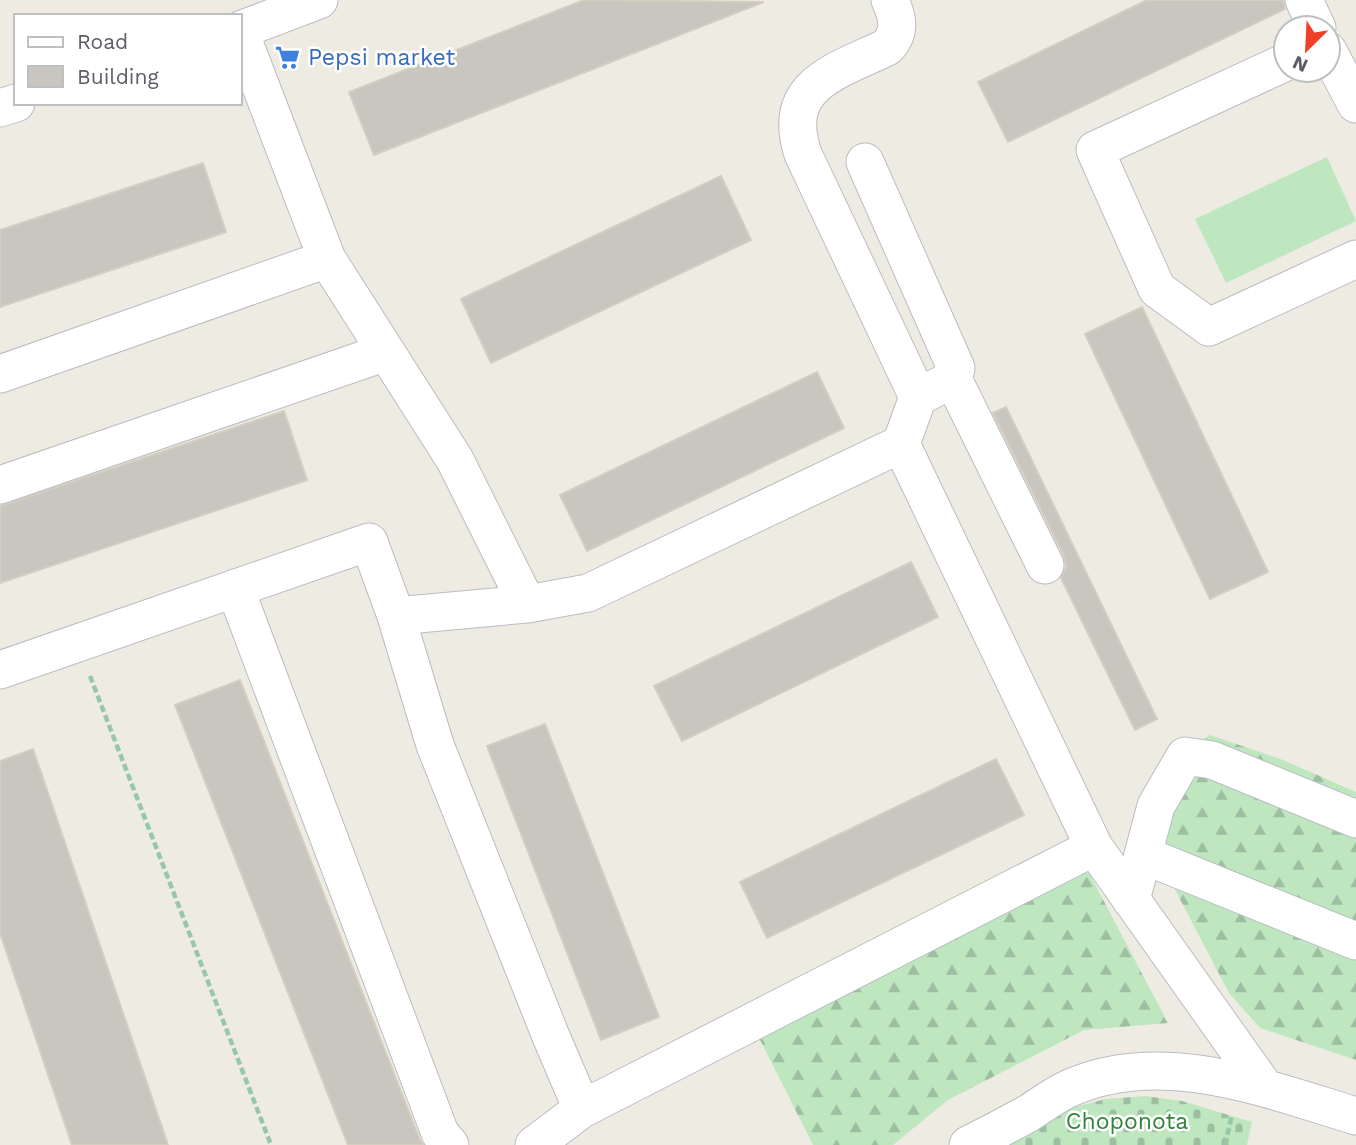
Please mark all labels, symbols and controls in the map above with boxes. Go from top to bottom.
legend [14,14,242,105]
north arrow [1272,14,1342,84]
text: Road [77,29,128,54]
supermarket icon: Pepsi market [274,43,302,71]
place label: Pepsi market [308,44,455,71]
text: N [1289,51,1311,77]
text: Building [77,64,159,89]
park label: Choponota [1066,1108,1188,1135]

